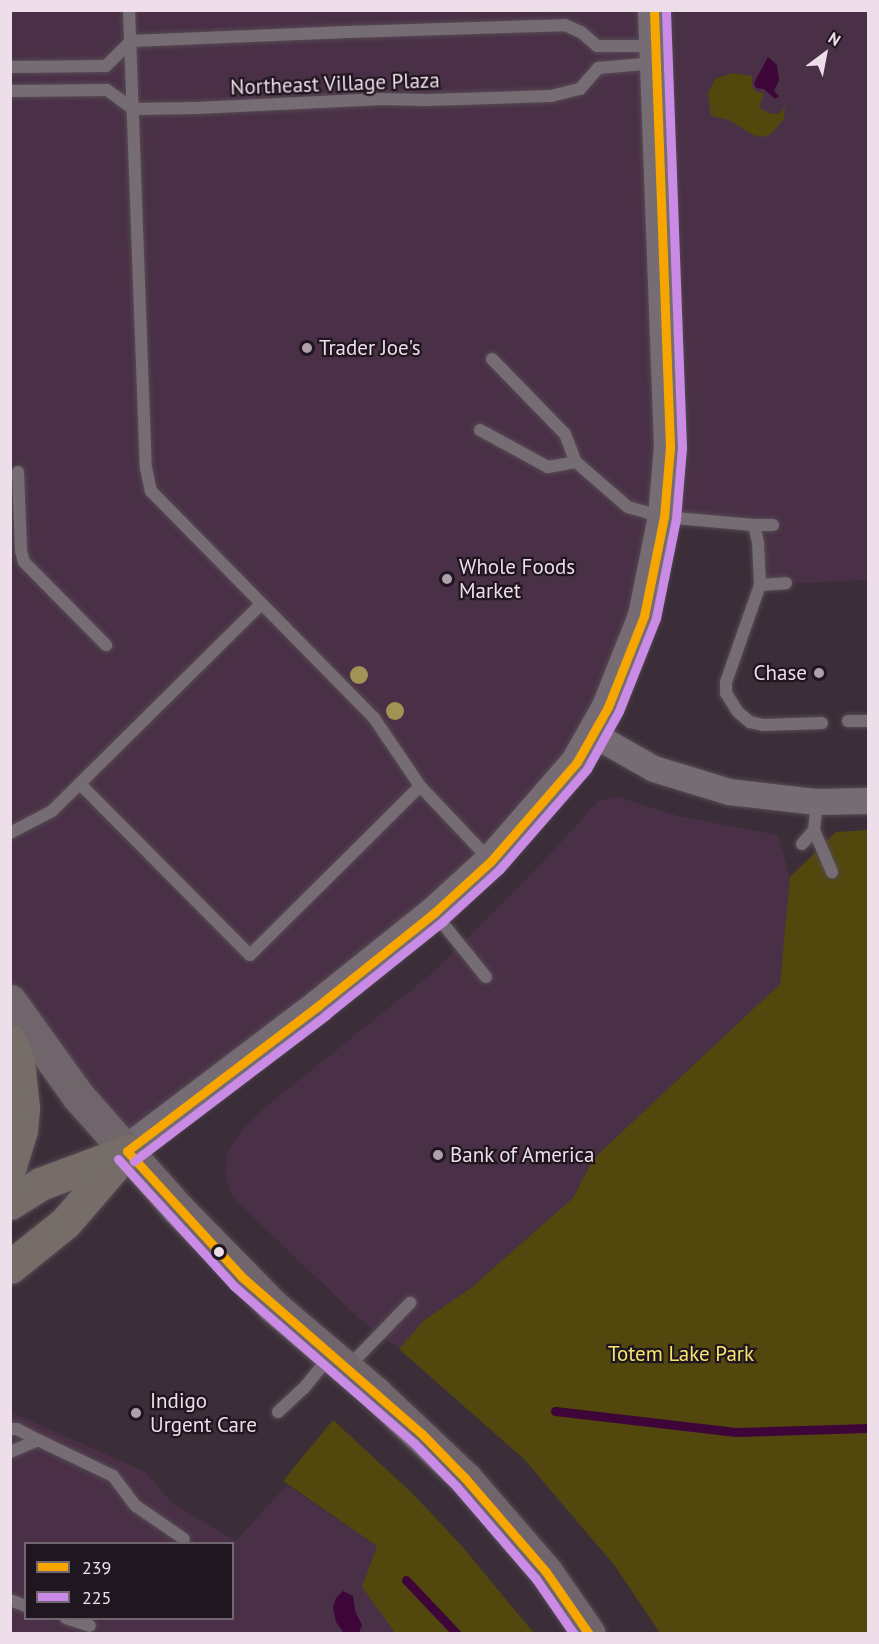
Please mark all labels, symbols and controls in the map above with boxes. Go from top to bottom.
north arrow [795,24,855,84]
text: N [825,27,844,50]
street label: Northeast Village Plaza [229,68,441,100]
place label: Trader Joe's [319,335,421,361]
marker: Trader Joe's [300,341,314,355]
place label: Whole Foods Market [459,554,575,604]
marker: Whole Foods Market [440,572,454,586]
place label: Chase [754,660,807,686]
marker: Chase [812,666,826,680]
place label: Bank of America [450,1142,596,1168]
marker: Bank of America [431,1148,445,1162]
unlabelled marker [213,1246,225,1258]
park label: Totem Lake Park [608,1341,754,1367]
place label: Indigo Urgent Care [150,1388,257,1438]
marker: Indigo Urgent Care [127,1404,145,1422]
legend [24,1542,234,1620]
text: 239 [82,1556,111,1579]
text: 225 [82,1586,111,1609]

